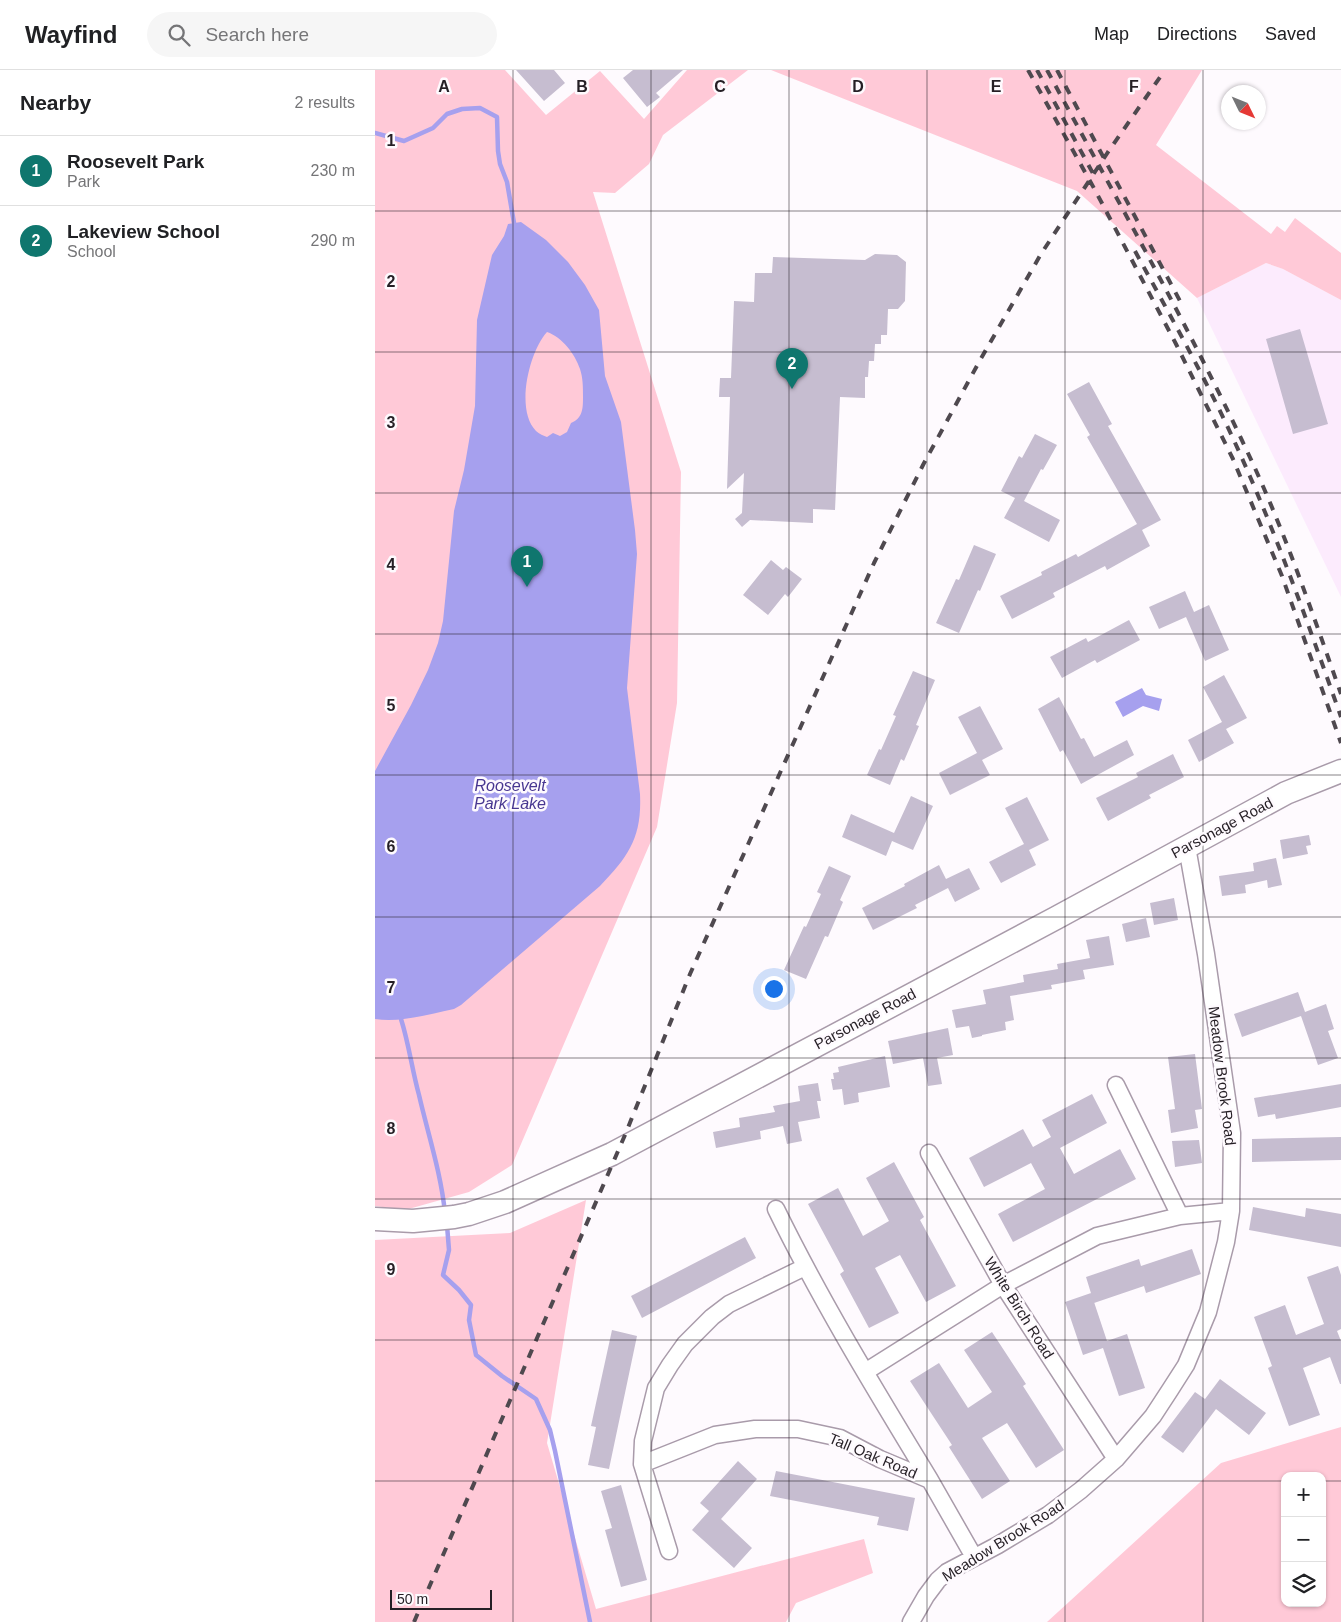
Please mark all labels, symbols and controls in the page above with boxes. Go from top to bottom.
search box [147,12,497,57]
text: Wayfind [25,21,117,48]
icon: search [165,21,193,49]
text: Search here [205,24,309,45]
text: Map [1094,24,1129,44]
text: Directions [1157,24,1237,44]
text: Saved [1265,24,1316,44]
text: A [438,78,450,95]
text: B [576,78,588,95]
text: C [714,78,726,95]
text: D [852,78,864,95]
text: E [991,78,1002,95]
text: F [1129,78,1139,95]
north arrow [1221,85,1266,130]
text: Nearby [20,91,91,114]
text: 2 results [295,94,355,111]
text: 1 [387,132,396,149]
text: Roosevelt Park [67,151,204,172]
text: 1 [32,162,40,179]
text: 230 m [311,162,355,179]
text: Park [67,173,100,190]
text: Lakeview School [67,221,220,242]
text: 2 [32,232,40,249]
text: 290 m [311,232,355,249]
text: School [67,243,116,260]
text: 2 [387,273,396,290]
pin: 2 [776,348,808,389]
text: 3 [387,414,396,431]
pin: 1 [511,546,543,587]
text: 4 [387,556,396,573]
text: 5 [387,697,396,714]
water label: Roosevelt Park Lake [474,777,546,812]
street label: Parsonage Road [1168,794,1275,861]
text: 6 [387,838,396,855]
your location [761,976,787,1002]
text: 7 [387,979,396,996]
street label: Parsonage Road [811,985,918,1052]
street label: Meadow Brook Road [1206,1005,1239,1146]
text: 8 [387,1120,396,1137]
street label: White Birch Road [981,1254,1058,1362]
text: 9 [387,1261,396,1278]
street label: Tall Oak Road [827,1429,920,1482]
map controls [1281,1472,1326,1607]
button: + [1281,1472,1326,1517]
street label: Meadow Brook Road [939,1496,1067,1585]
button: − [1281,1517,1326,1562]
button: layers [1281,1562,1326,1607]
scale bar [390,1587,493,1610]
text: 50 m [397,1591,428,1607]

